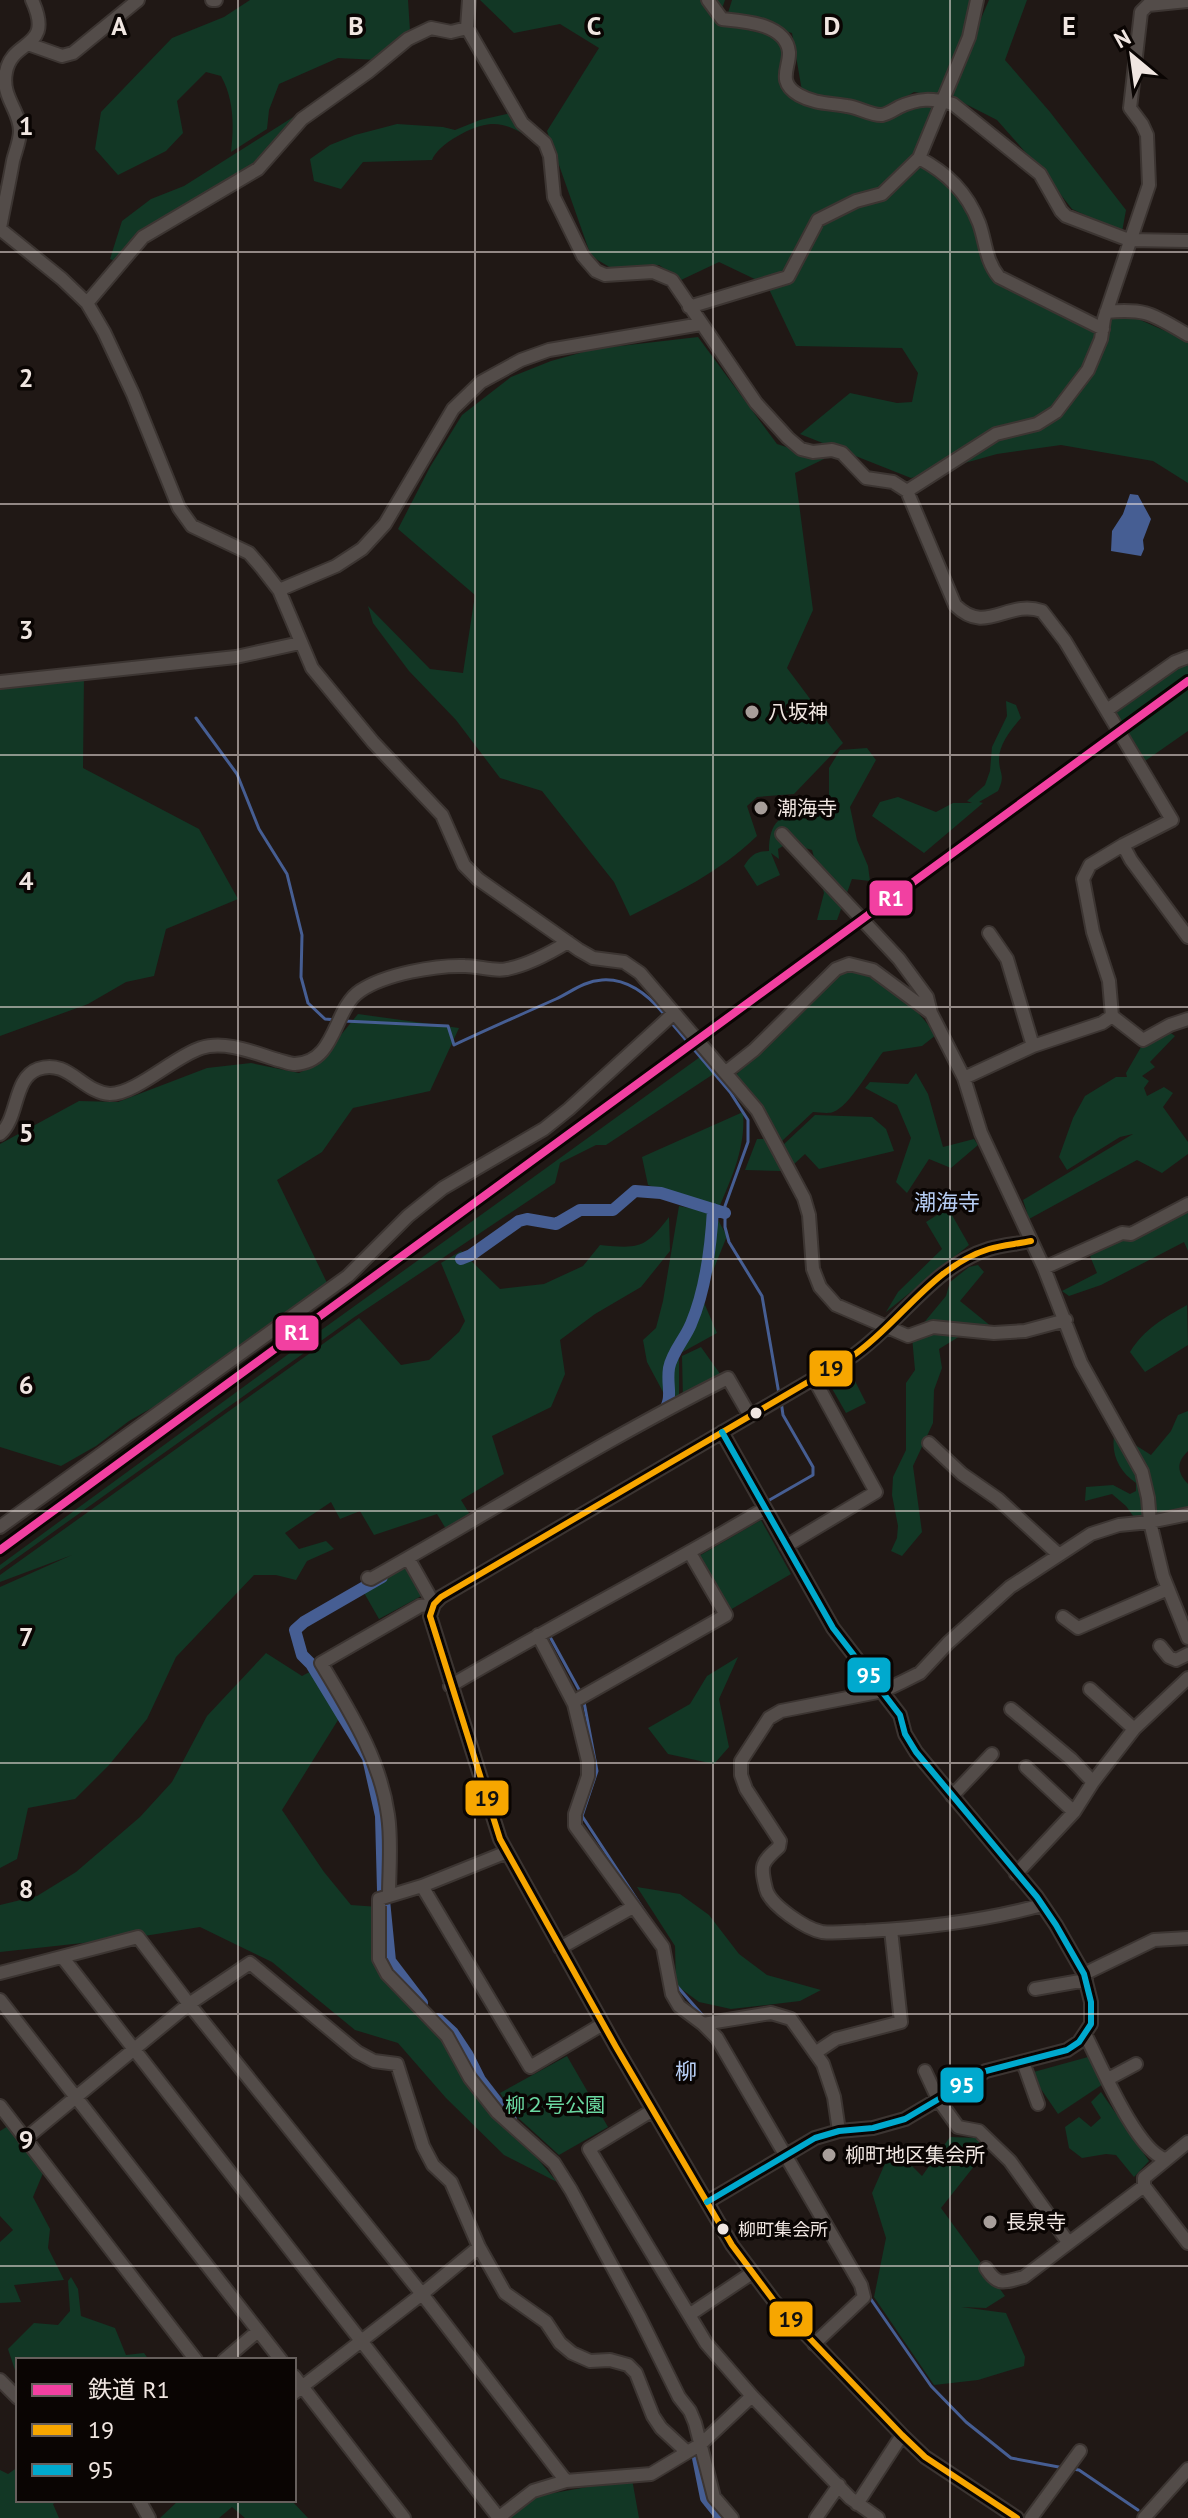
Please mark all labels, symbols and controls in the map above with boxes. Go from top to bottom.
text: A [111,9,127,42]
text: B [348,9,364,42]
text: C [587,9,601,42]
text: D [824,9,840,42]
text: E [1062,9,1076,42]
north arrow [1092,16,1172,96]
text: N [1109,23,1135,54]
text: 1 [19,109,33,142]
text: 2 [19,361,33,394]
text: 3 [19,613,33,646]
place label: 八坂神 [768,699,828,725]
marker: 八坂神 [743,703,761,721]
place label: 潮海寺 [777,795,837,821]
marker: 潮海寺 [752,799,770,817]
text: 4 [19,864,34,897]
line badge: R1 [868,879,914,917]
text: R1 [878,884,904,912]
text: 5 [19,1116,33,1149]
district label: 潮海寺 [914,1188,980,1216]
line badge: R1 [274,1314,320,1352]
text: R1 [284,1318,310,1346]
line badge: 19 [808,1349,854,1388]
text: 19 [819,1354,843,1382]
text: 6 [19,1368,33,1401]
unlabelled marker [748,1405,764,1421]
text: 7 [19,1620,33,1653]
line badge: 95 [846,1656,892,1694]
text: 95 [857,1661,881,1689]
line badge: 19 [464,1779,510,1817]
text: 19 [475,1784,499,1812]
text: 8 [19,1872,33,1905]
district label: 柳 [675,2057,697,2085]
line badge: 95 [939,2066,985,2104]
text: 95 [950,2071,974,2099]
park label: 柳２号公園 [505,2092,605,2118]
text: 9 [19,2123,33,2156]
place label: 柳町地区集会所 [845,2142,985,2168]
marker: 柳町地区集会所 [820,2146,838,2164]
place label: 長泉寺 [1006,2209,1066,2235]
marker: 長泉寺 [981,2213,999,2231]
place label: 柳町集会所 [738,2218,828,2241]
marker: 柳町集会所 [715,2221,731,2237]
line badge: 19 [768,2300,814,2338]
text: 19 [779,2305,803,2333]
legend [16,2358,296,2502]
text: 鉄道 R1 [88,2374,170,2405]
text: 19 [88,2414,114,2445]
text: 95 [88,2454,114,2485]

